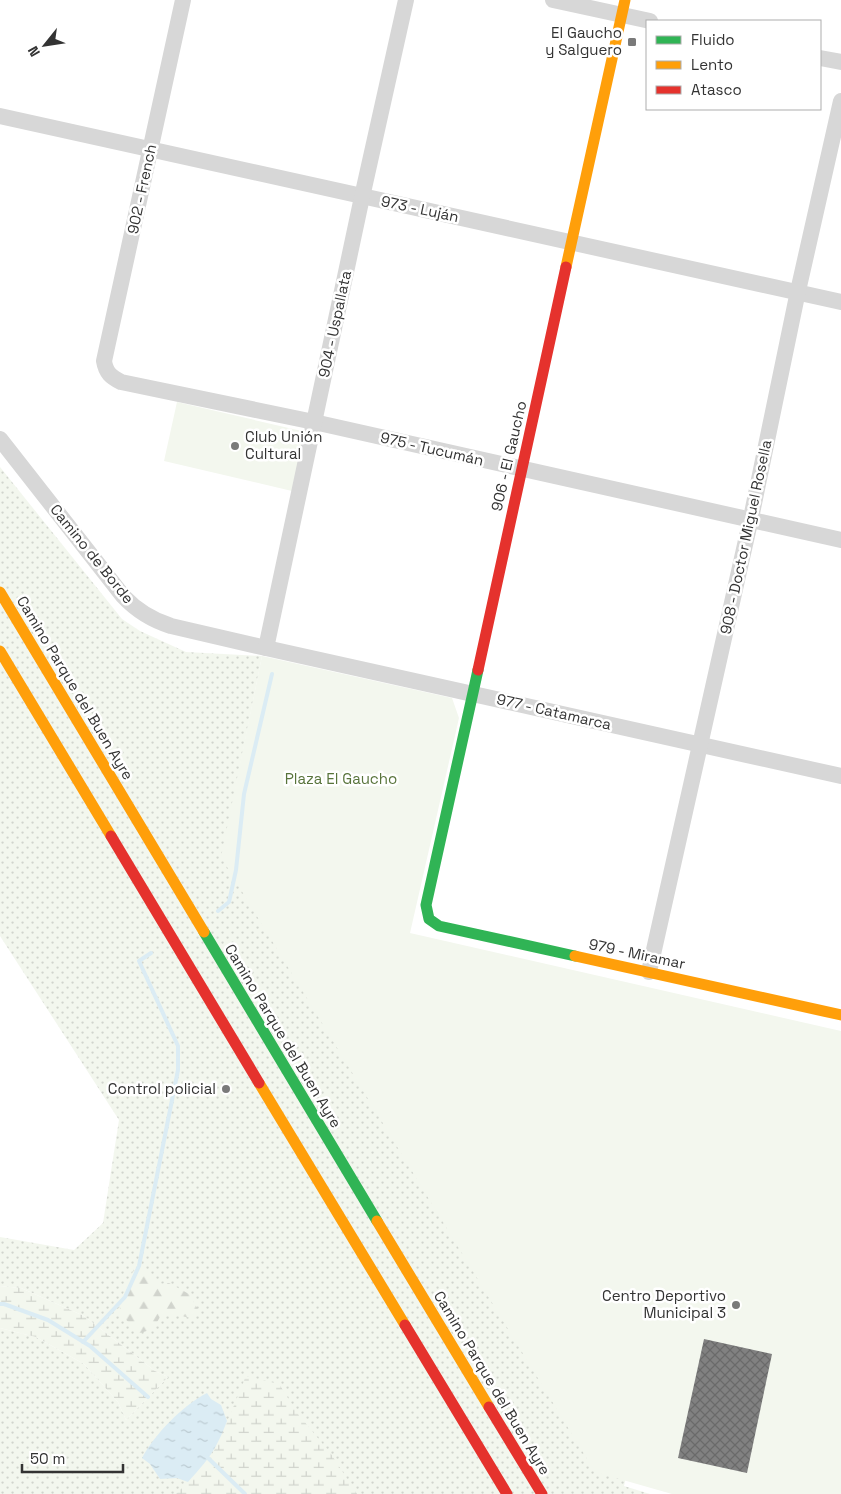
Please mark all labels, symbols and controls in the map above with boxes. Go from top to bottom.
north arrow [20,20,70,70]
legend [646,20,821,110]
place label: El Gaucho y Salguero [545,23,622,59]
text: Fluido [691,30,735,49]
marker: El Gaucho y Salguero [626,36,638,48]
text: N [24,43,44,60]
text: Lento [691,55,733,74]
text: Atasco [691,80,742,99]
street label: 902 - French [123,142,160,235]
street label: 973 - Luján [380,191,461,226]
street label: 904 - Uspallata [314,268,355,379]
street label: 906 - El Gaucho [487,399,530,513]
place label: Club Unión Cultural [245,427,322,463]
street label: 975 - Tucumán [379,427,486,470]
street label: 908 - Doctor Miguel Rosella [716,437,776,636]
marker: Club Unión Cultural [229,440,241,452]
street label: Camino de Borde [46,500,138,607]
street label: Camino Parque del Buen Ayre [13,592,138,783]
street label: 977 - Catamarca [495,689,614,734]
park label: Plaza El Gaucho [285,769,397,788]
street label: 979 - Miramar [587,934,687,973]
street label: Camino Parque del Buen Ayre [221,940,346,1131]
place label: Control policial [108,1079,216,1098]
marker: Control policial [220,1083,232,1095]
place label: Centro Deportivo Municipal 3 [602,1286,726,1322]
street label: Camino Parque del Buen Ayre [430,1287,555,1478]
marker: Centro Deportivo Municipal 3 [730,1299,742,1311]
scale bar [22,1442,124,1474]
text: 50 m [30,1449,65,1468]

